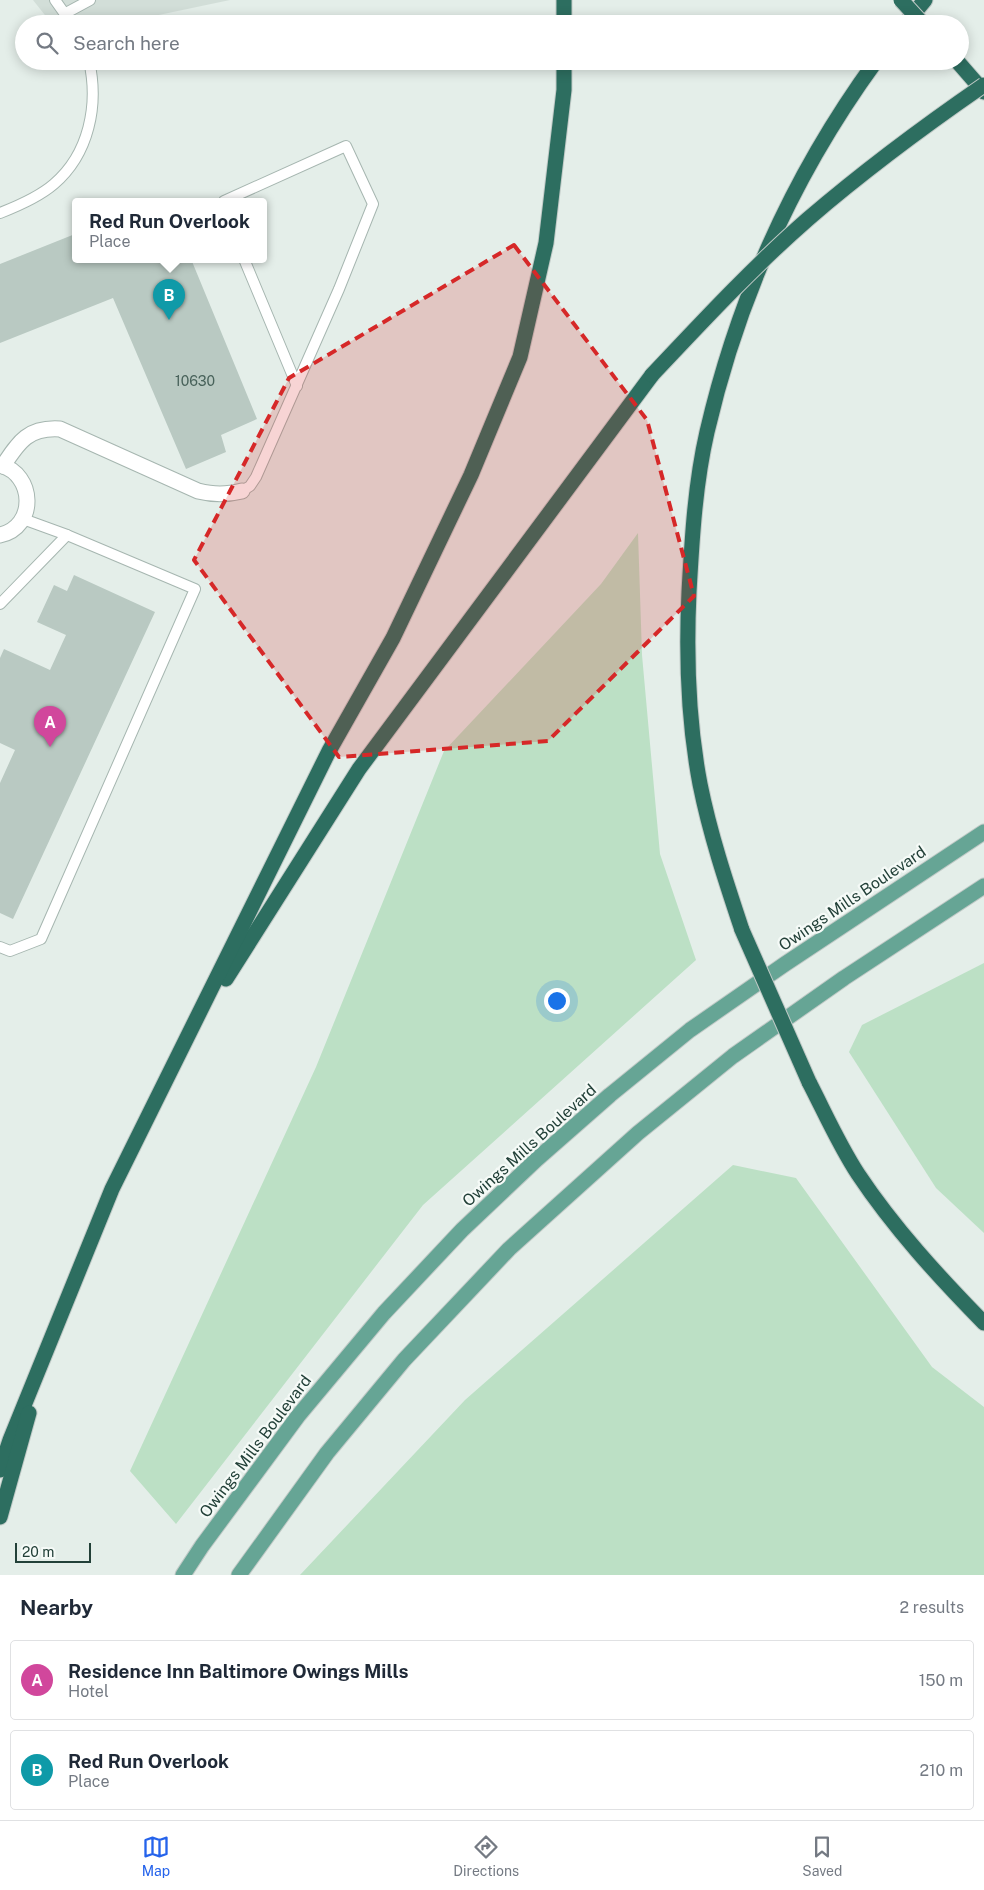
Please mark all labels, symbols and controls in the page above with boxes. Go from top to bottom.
search box [15,15,969,70]
icon: search [33,29,61,57]
text: Search here [73,32,180,54]
popup [72,198,267,263]
text: Red Run Overlook [89,210,250,232]
text: Place [89,232,130,251]
pin: B [153,279,185,320]
house number: 10630 [175,373,215,389]
pin: A [34,706,66,747]
street label: Owings Mills Boulevard [775,842,929,955]
your location [544,988,570,1014]
street label: Owings Mills Boulevard [459,1080,600,1210]
street label: Owings Mills Boulevard [196,1371,315,1521]
scale bar [15,1540,91,1563]
text: 20 m [22,1544,54,1560]
text: Nearby [20,1595,93,1620]
text: 2 results [899,1598,964,1617]
text: Residence Inn Baltimore Owings Mills [68,1660,409,1682]
text: A [31,1671,43,1690]
text: 150 m [919,1671,963,1690]
text: Hotel [68,1682,109,1701]
text: Red Run Overlook [68,1750,229,1772]
text: B [32,1761,42,1780]
text: 210 m [919,1761,963,1780]
text: Place [68,1772,110,1791]
tab: Map [142,1833,170,1879]
tab: Directions [453,1833,519,1879]
tab: Saved [802,1833,842,1879]

